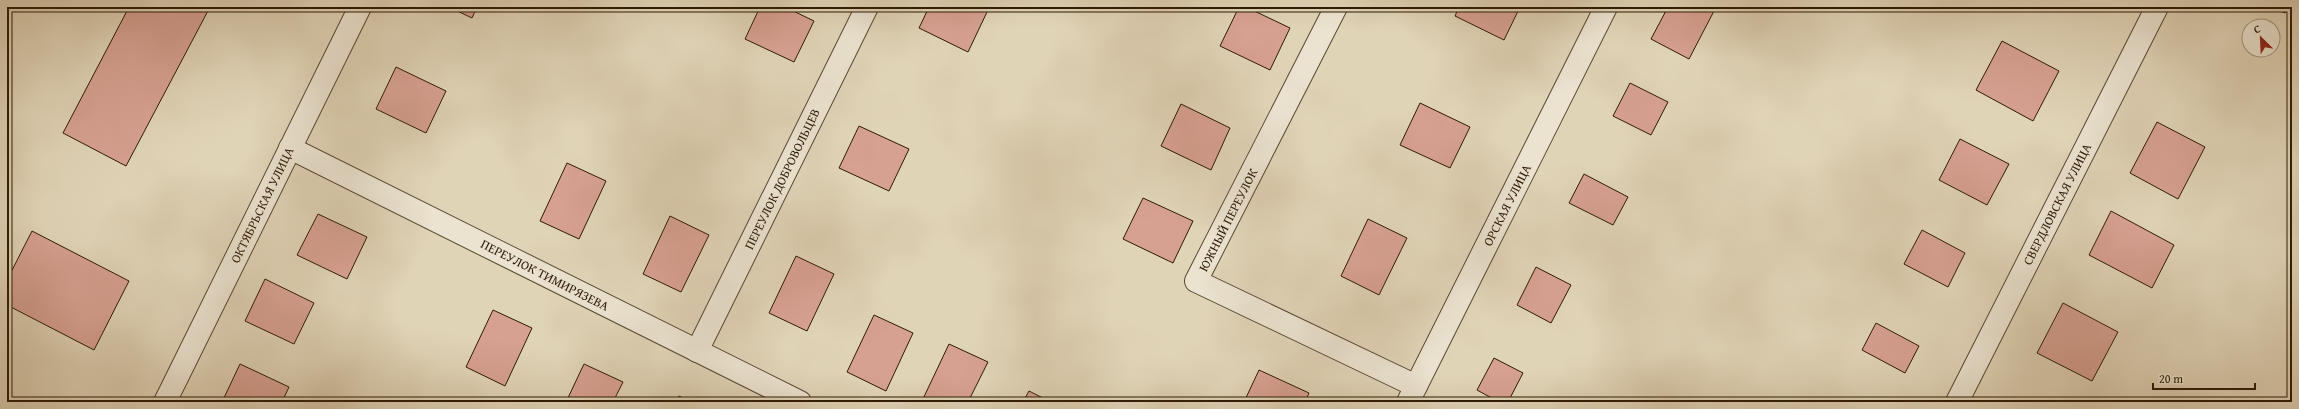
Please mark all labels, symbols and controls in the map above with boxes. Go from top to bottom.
north arrow [2241,18,2281,58]
text: С [2251,20,2263,37]
street label: ПЕРЕУЛОК ДОБРОВОЛЬЦЕВ [739,105,825,253]
street label: СВЕРДЛОВСКАЯ УЛИЦА [2018,140,2096,268]
street label: ОКТЯБРЬСКАЯ УЛИЦА [226,144,298,266]
street label: ОРСКАЯ УЛИЦА [1478,161,1536,249]
street label: ЮЖНЫЙ ПЕРЕУЛОК [1194,165,1262,275]
street label: ПЕРЕУЛОК ТИМИРЯЗЕВА [478,234,613,316]
scale bar [2153,365,2255,391]
text: 20 m [2159,370,2183,387]

